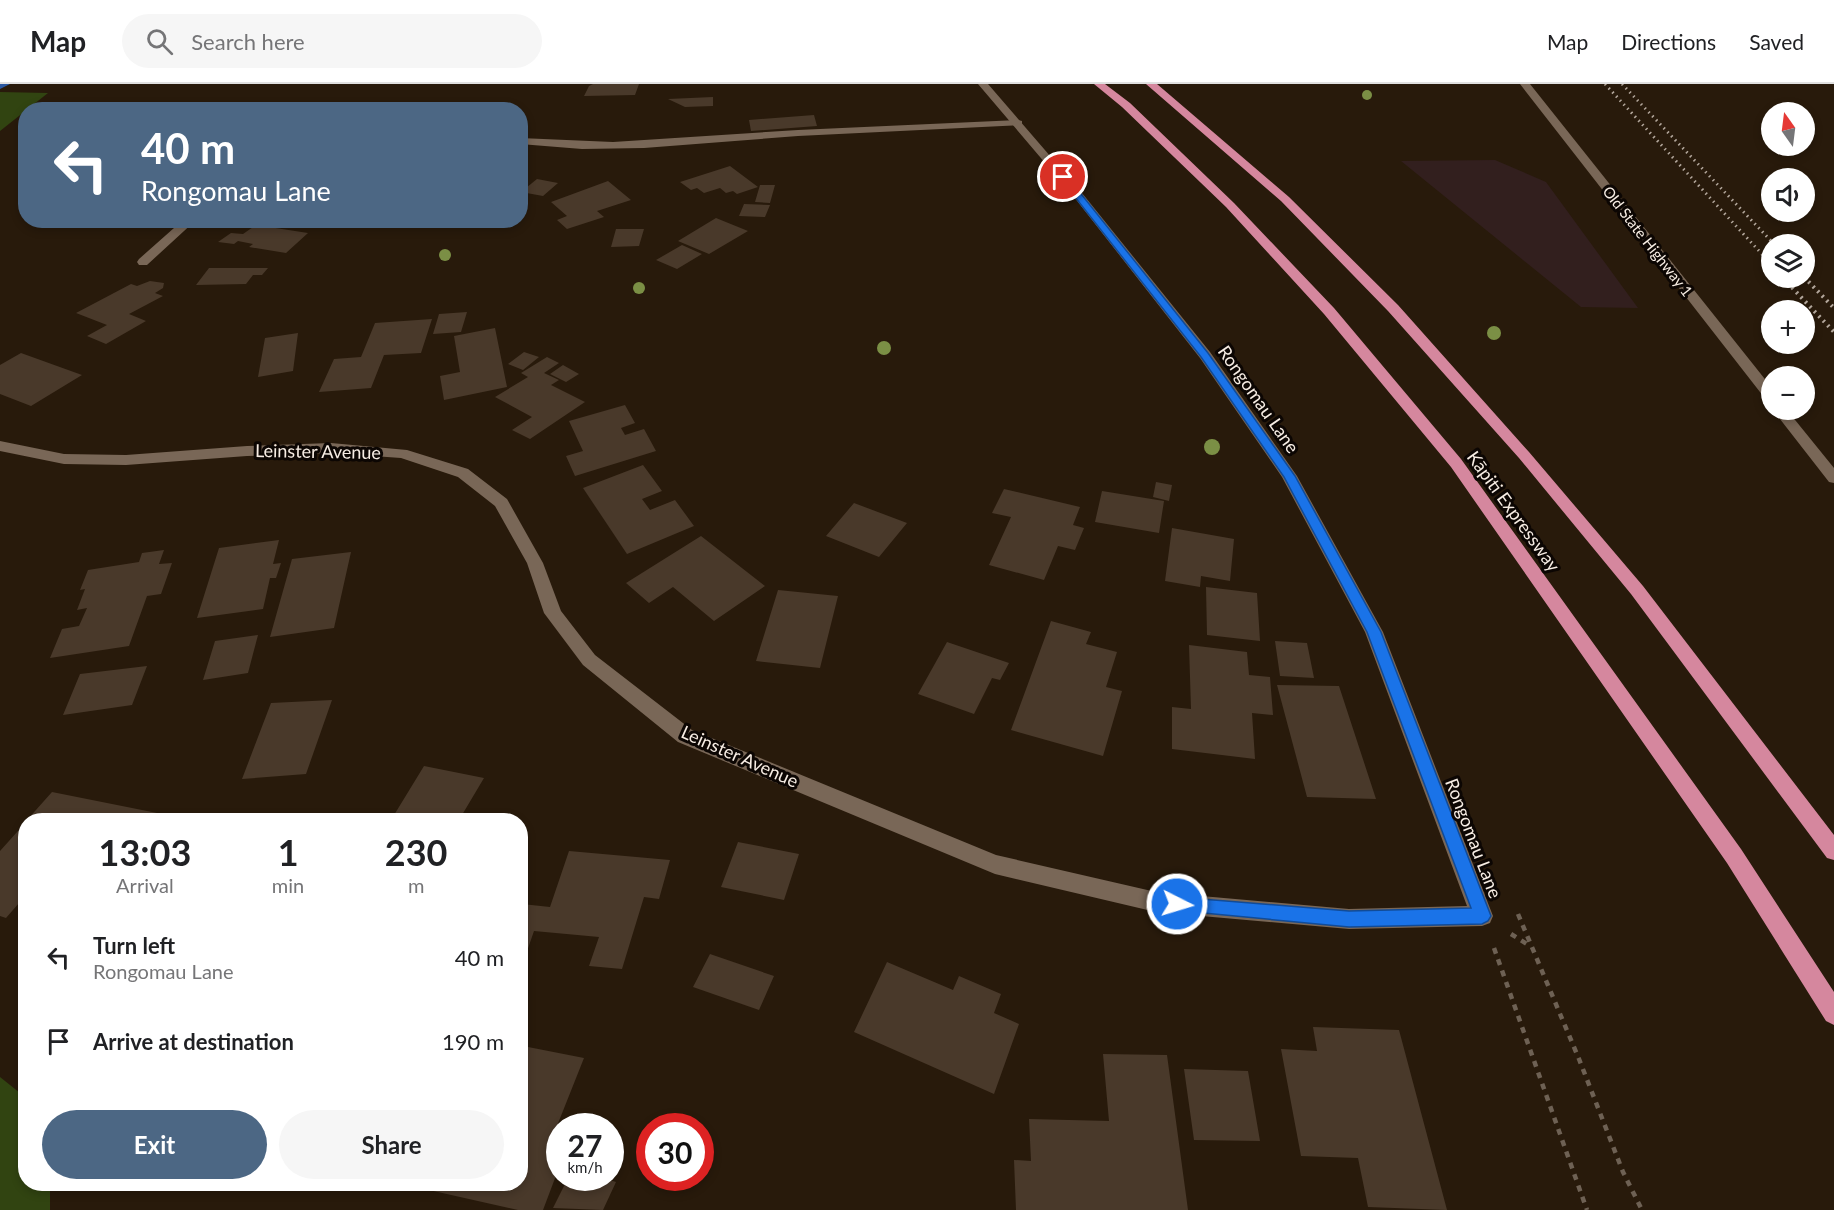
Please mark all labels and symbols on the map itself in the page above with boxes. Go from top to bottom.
north arrow [1761,102,1815,156]
pin [1037,151,1088,202]
street label: Old State Highway 1 [1599,182,1697,300]
street label: Rongomau Lane [1214,341,1304,457]
street label: Leinster Avenue [255,439,381,463]
street label: Kāpiti Expressway [1463,446,1566,576]
street label: Leinster Avenue [678,720,802,792]
street label: Rongomau Lane [1441,775,1507,901]
position arrow [1145,872,1209,936]
speed limit sign: 30 [636,1113,714,1191]

